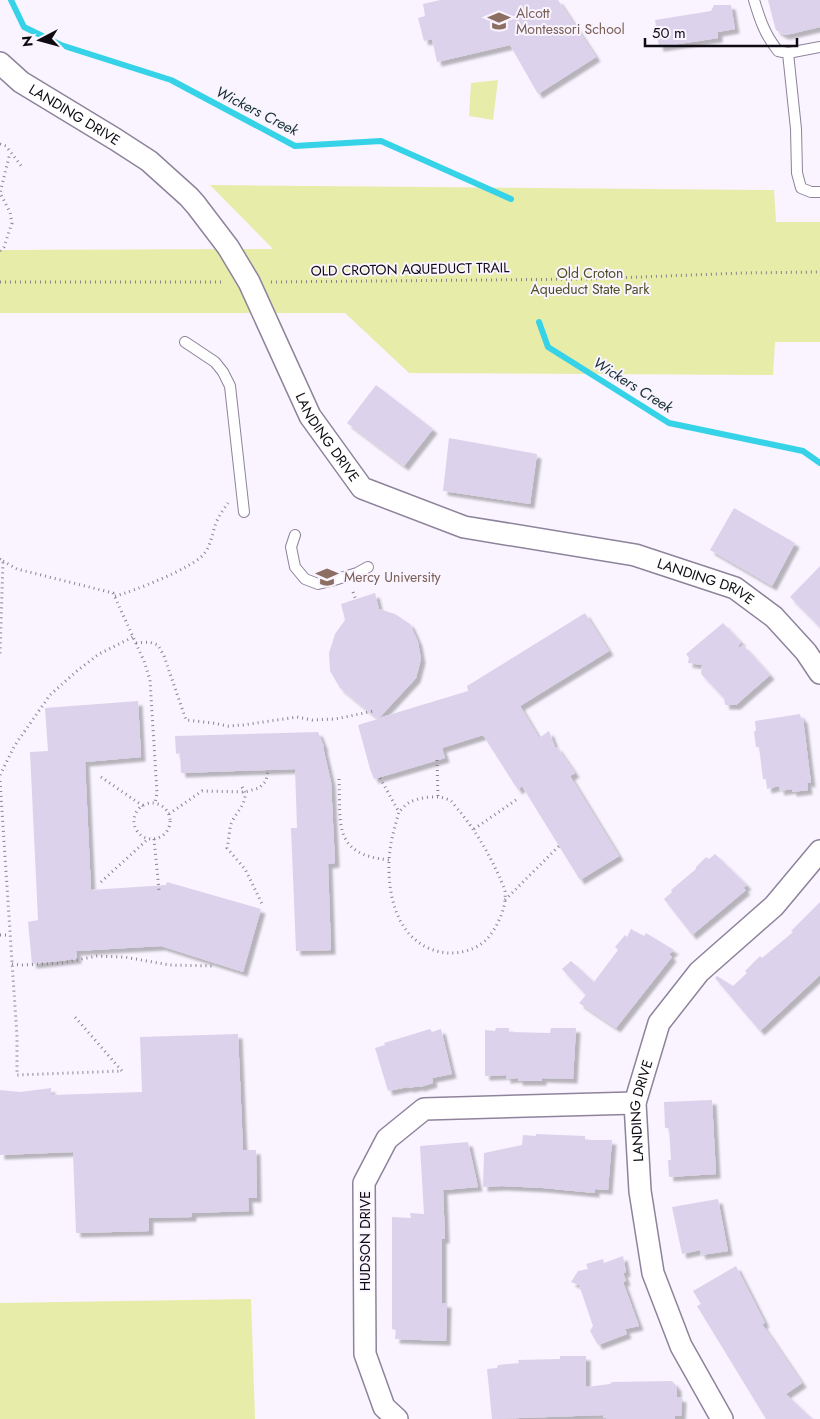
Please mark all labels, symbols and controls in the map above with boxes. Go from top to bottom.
place label: Alcott Montessori School [516,3,625,39]
school or university icon: Alcott Montessori School [486,8,512,34]
north arrow [15,15,65,65]
scale bar [645,15,798,47]
text: 50 m [652,22,686,44]
text: N [17,35,38,48]
street label: LANDING DRIVE [25,79,124,150]
water label: Wickers Creek [212,81,303,142]
street label: OLD CROTON AQUEDUCT TRAIL [310,257,510,281]
park label: Old Croton Aqueduct State Park [531,263,650,299]
water label: Wickers Creek [589,352,678,419]
street label: LANDING DRIVE [291,389,364,486]
street label: LANDING DRIVE [655,553,759,609]
school or university icon: Mercy University [314,564,340,590]
place label: Mercy University [344,567,442,587]
street label: LANDING DRIVE [625,1057,657,1162]
street label: HUDSON DRIVE [355,1191,375,1291]

